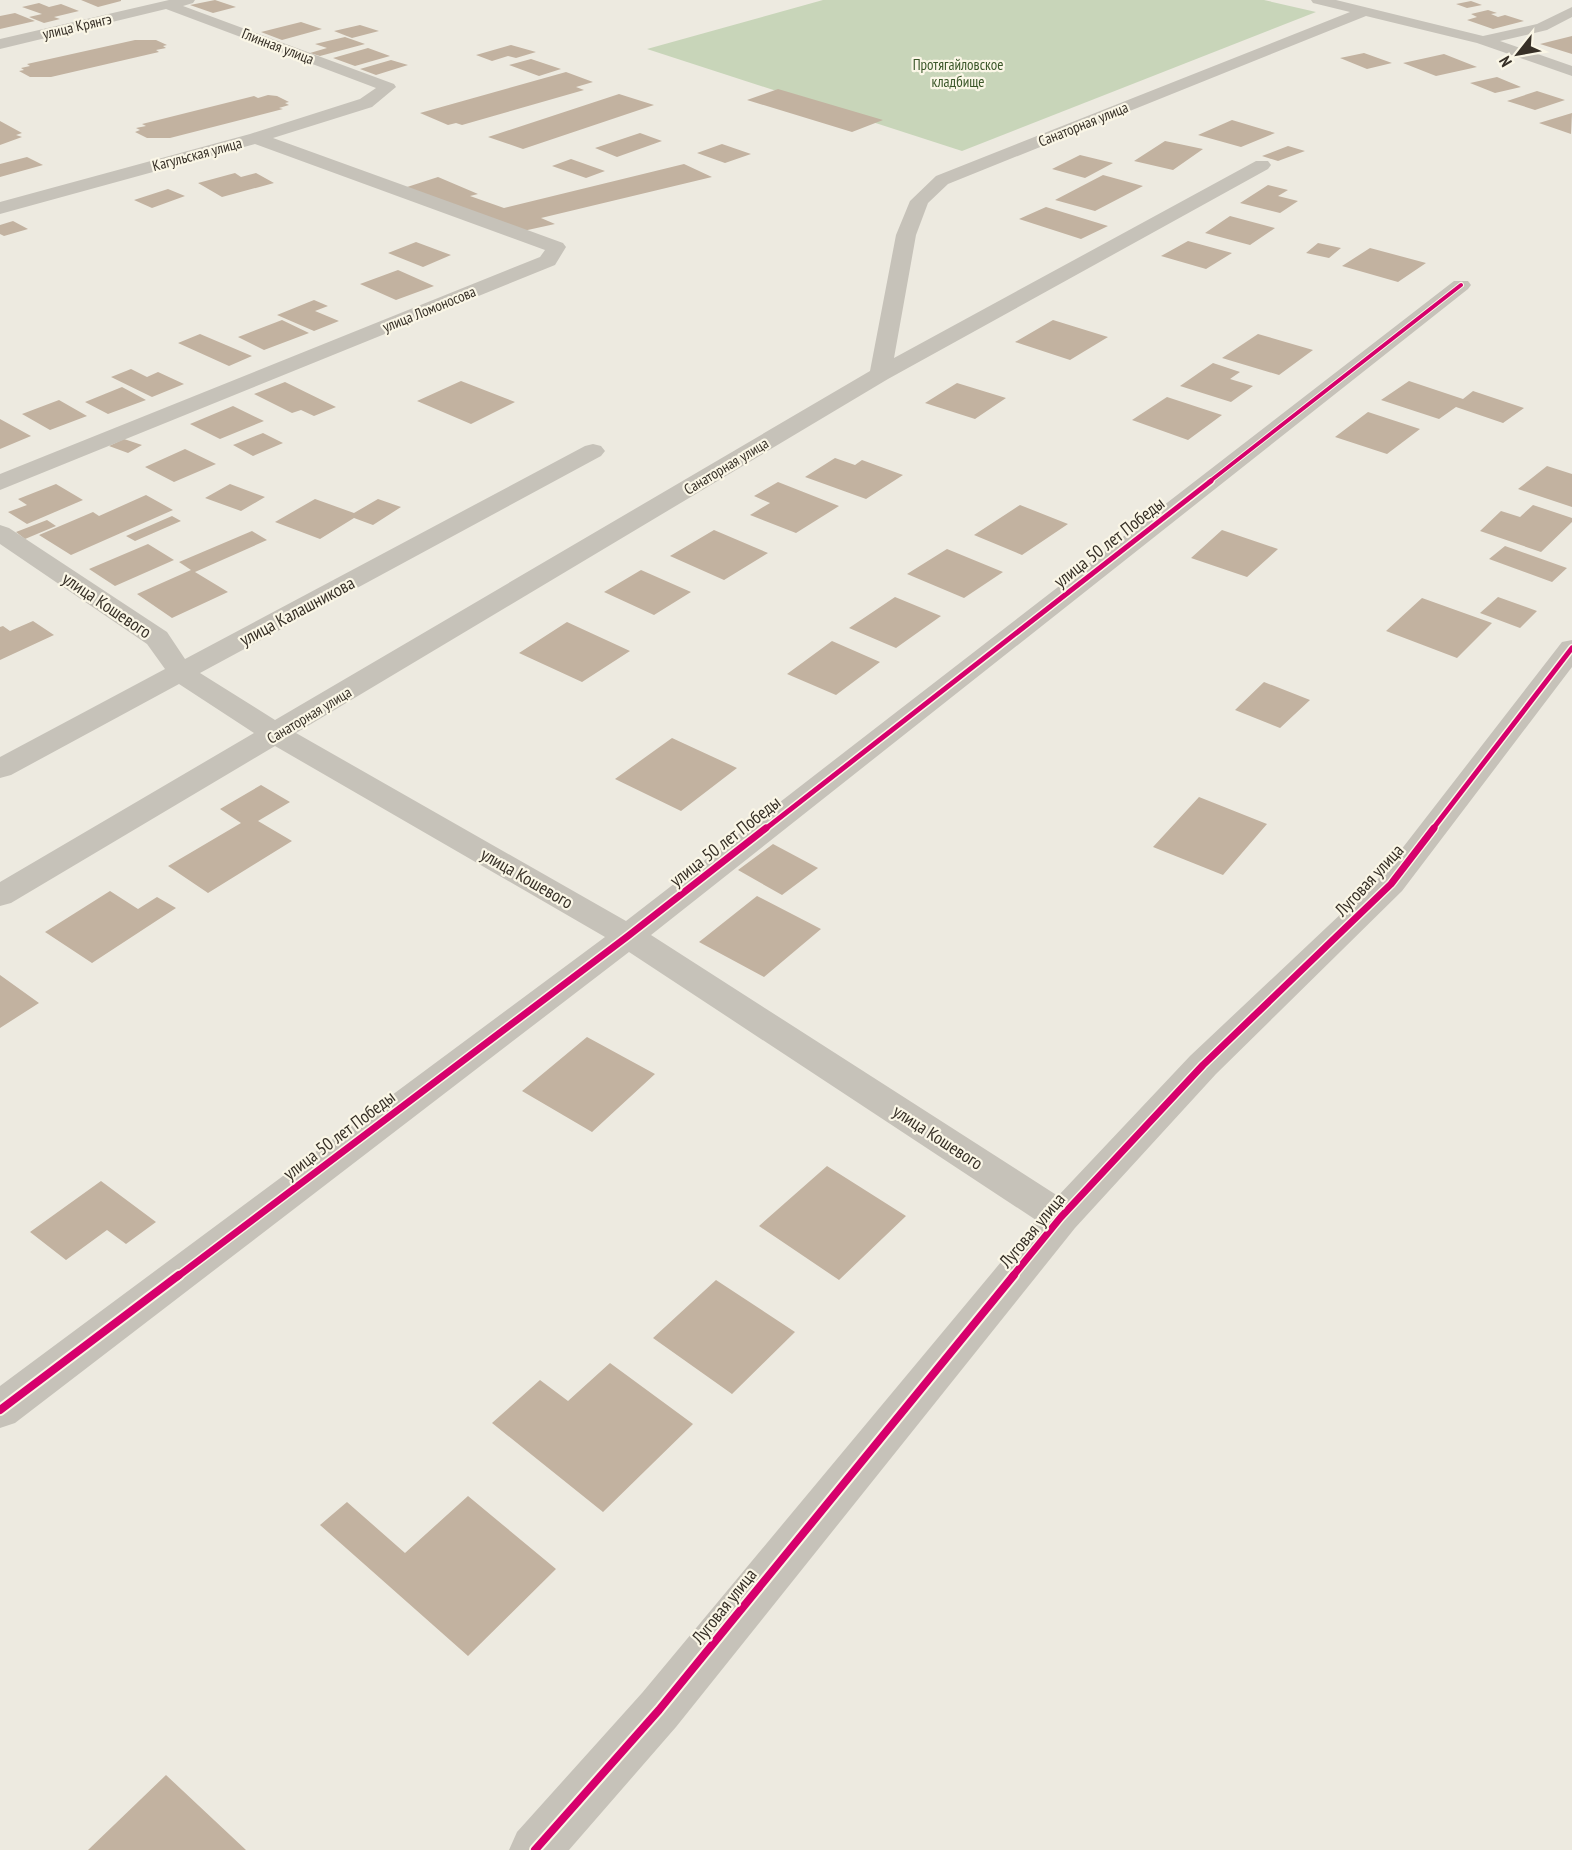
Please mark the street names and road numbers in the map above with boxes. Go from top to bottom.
street label: улица Крянгэ [41,9,114,43]
street label: Глинная улица [239,24,317,68]
street label: Санаторная улица [1035,97,1131,151]
street label: Кагульская улица [150,133,244,175]
street label: улица Ломоносова [380,282,478,336]
street label: Санаторная улица [680,433,772,499]
street label: улица 50 лет Победы [1049,492,1169,592]
street label: улица Кошевого [58,567,156,643]
street label: улица Калашникова [236,571,358,651]
street label: Санаторная улица [263,682,355,748]
street label: улица 50 лет Победы [665,791,785,891]
street label: Луговая улица [1329,839,1408,922]
street label: улица Кошевого [477,842,577,914]
street label: улица 50 лет Победы [278,1085,400,1185]
street label: улица Кошевого [889,1099,987,1175]
street label: Луговая улица [993,1188,1070,1273]
street label: Луговая улица [686,1563,761,1649]

